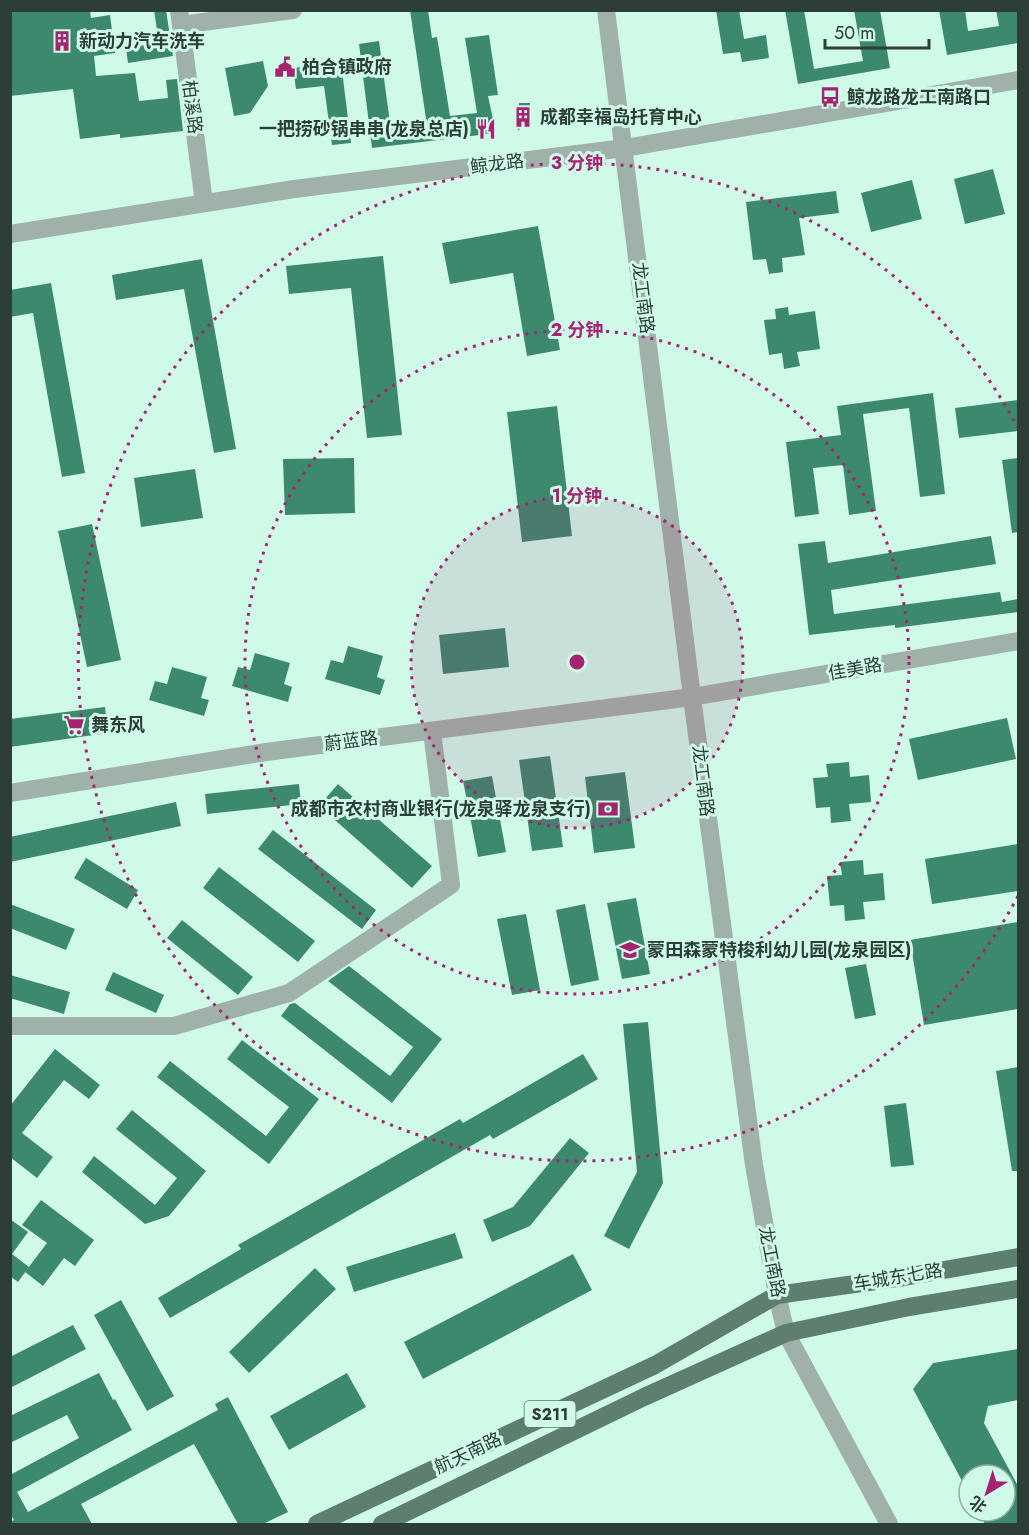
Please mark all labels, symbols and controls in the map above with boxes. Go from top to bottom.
scale bar [825,12,928,50]
text: 50 m [834,20,874,46]
place label: 新动力汽车洗车 [79,28,205,54]
building icon: 新动力汽车洗车 [50,29,74,53]
place label: 柏合镇政府 [302,54,392,80]
public building icon: 柏合镇政府 [273,55,297,79]
street label: 柏溪路 [176,79,208,135]
place label: 鲸龙路龙工南路口 [847,84,991,110]
bus stop icon: 鲸龙路龙工南路口 [818,85,842,109]
place label: 成都幸福岛托育中心 [540,104,702,130]
building icon: 成都幸福岛托育中心 [511,105,535,129]
place label: 一把捞砂锅串串(龙泉总店) [259,116,469,142]
restaurant icon: 一把捞砂锅串串(龙泉总店) [474,117,498,141]
street label: 鲸龙路 [469,148,525,180]
text: 3 分钟 [551,150,603,176]
street label: 龙工南路 [626,261,660,335]
text: 2 分钟 [550,317,604,343]
text: 1 分钟 [552,483,602,509]
centre of rings [567,652,587,672]
street label: 佳美路 [826,652,884,686]
place label: 舞东风 [91,712,145,738]
supermarket icon: 舞东风 [62,713,86,737]
street label: 蔚蓝路 [323,725,379,757]
street label: 龙工南路 [686,744,720,818]
place label: 成都市农村商业银行(龙泉驿龙泉支行) [291,796,591,822]
bank icon: 成都市农村商业银行(龙泉驿龙泉支行) [596,797,620,821]
place label: 蒙田森蒙特梭利幼儿园(龙泉园区) [647,937,911,963]
school or university icon: 蒙田森蒙特梭利幼儿园(龙泉园区) [618,938,642,962]
street label: 龙工南路 [752,1224,792,1300]
street label: 车城东七路 [852,1257,944,1297]
road number: S211 [524,1401,576,1427]
street label: 航天南路 [430,1426,506,1480]
north arrow [957,1463,1017,1523]
text: 北 [965,1490,991,1518]

